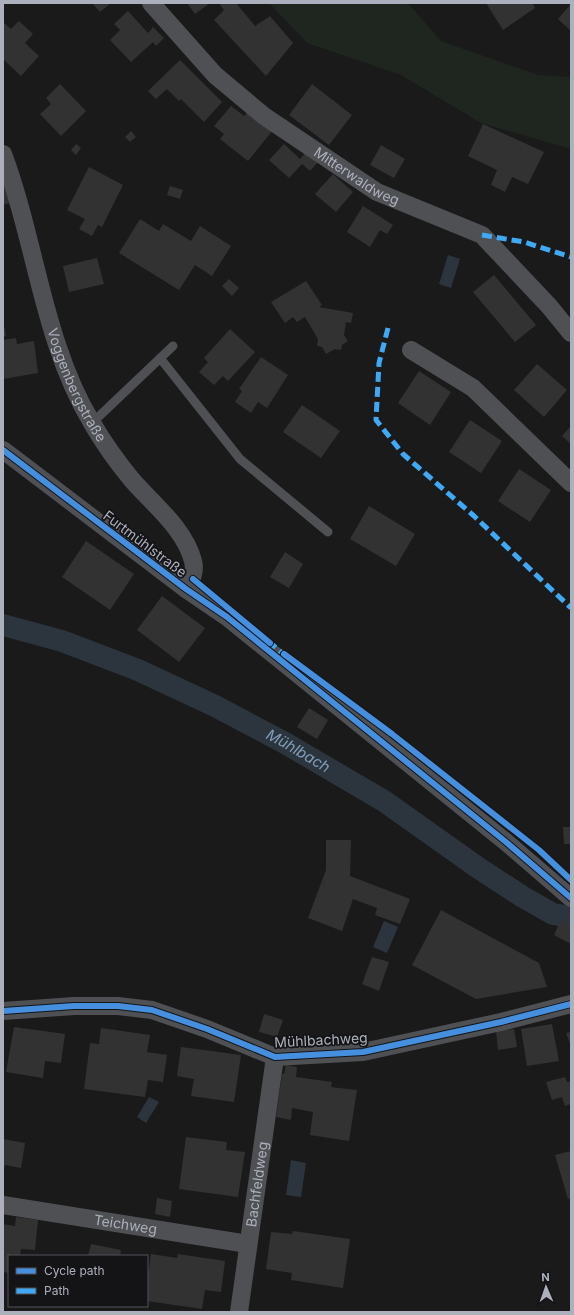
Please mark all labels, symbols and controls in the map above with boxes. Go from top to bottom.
street label: Mitterwaldweg [311,143,402,208]
street label: Voggenbergstraße [44,326,110,445]
street label: Furtmühlstraße [100,507,190,581]
water label: Mühlbach [263,725,334,776]
street label: Mühlbachweg [274,1029,368,1050]
street label: Bachfeldweg [242,1140,271,1228]
street label: Teichweg [93,1211,158,1237]
legend [8,1255,148,1307]
text: Cycle path [44,1263,105,1278]
north arrow [526,1267,566,1307]
text: N [541,1270,550,1284]
text: Path [44,1283,69,1298]

